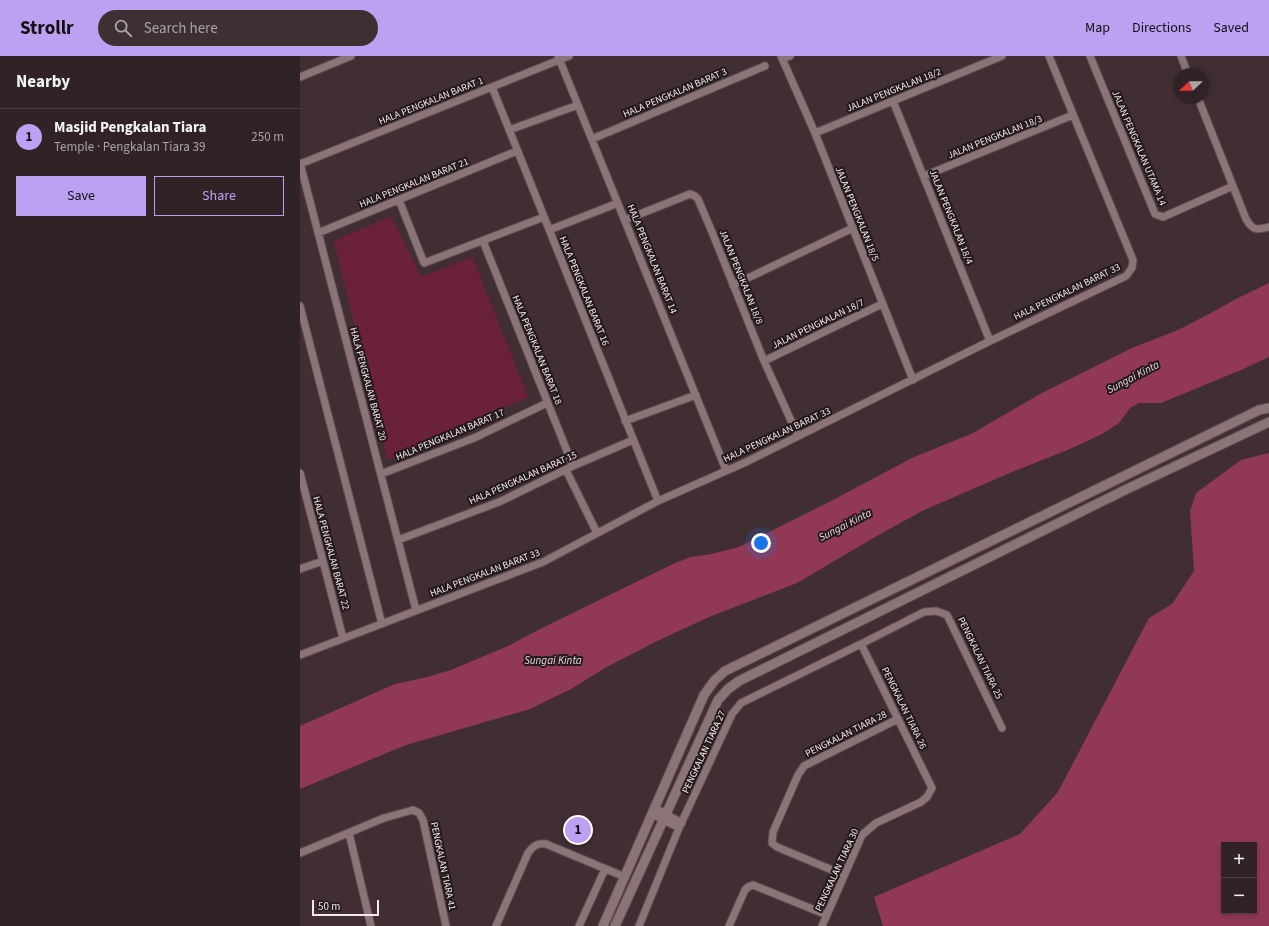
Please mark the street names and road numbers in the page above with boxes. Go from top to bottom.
street label: HALA PENGKALAN BARAT 3 [621,65,729,121]
street label: JALAN PENGKALAN 18/2 [845,65,943,115]
street label: HALA PENGKALAN BARAT 1 [376,74,486,128]
street label: JALAN PENGKALAN UTAMA 14 [1108,88,1170,208]
street label: JALAN PENGKALAN 18/3 [946,112,1044,162]
street label: HALA PENGKALAN BARAT 21 [357,155,471,211]
street label: JALAN PENGKALAN 18/5 [832,165,882,263]
street label: JALAN PENGKALAN 18/4 [926,168,976,266]
street label: HALA PENGKALAN BARAT 14 [624,202,680,316]
street label: JALAN PENGKALAN 18/8 [716,228,766,326]
street label: HALA PENGKALAN BARAT 16 [556,234,612,348]
street label: HALA PENGKALAN BARAT 33 [1011,260,1123,324]
street label: HALA PENGKALAN BARAT 18 [509,293,565,407]
street label: JALAN PENGKALAN 18/7 [770,296,866,352]
street label: HALA PENGKALAN BARAT 20 [346,326,390,442]
street label: HALA PENGKALAN BARAT 33 [721,404,833,466]
street label: HALA PENGKALAN BARAT 17 [393,406,507,464]
street label: HALA PENGKALAN BARAT 15 [467,448,579,508]
street label: HALA PENGKALAN BARAT 22 [309,495,353,611]
street label: HALA PENGKALAN BARAT 33 [428,546,542,600]
street label: PENGKALAN TIARA 25 [954,615,1006,702]
street label: PENGKALAN TIARA 26 [878,665,930,752]
street label: PENGKALAN TIARA 28 [803,707,889,761]
street label: PENGKALAN TIARA 27 [679,708,729,796]
street label: PENGKALAN TIARA 41 [427,821,459,911]
street label: PENGKALAN TIARA 30 [812,826,862,914]

